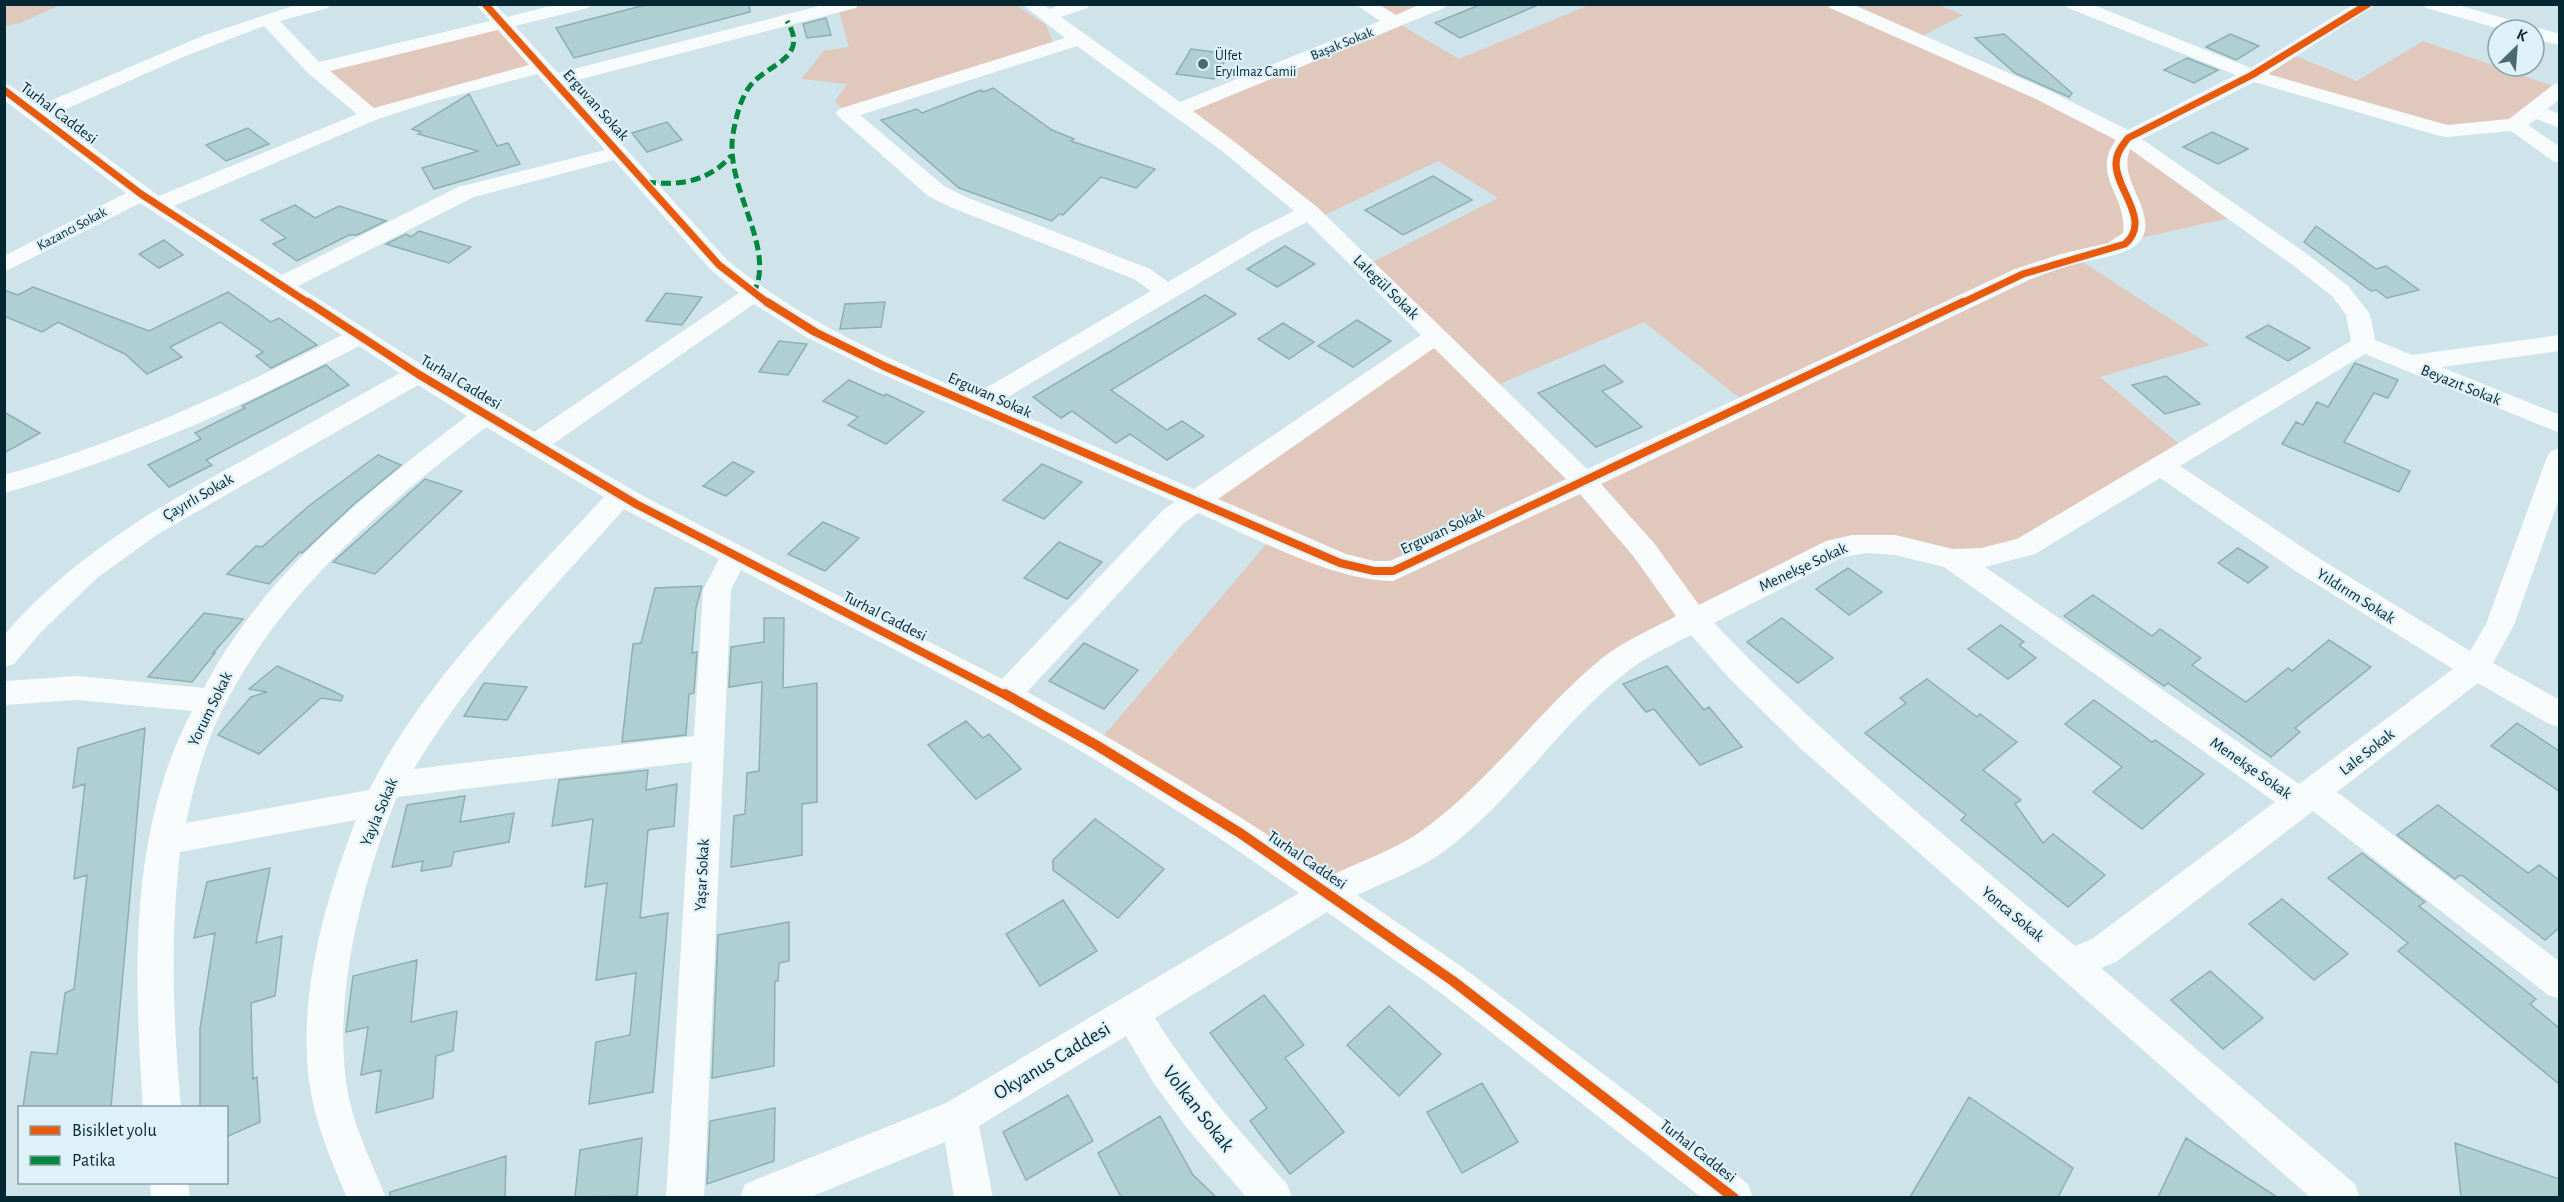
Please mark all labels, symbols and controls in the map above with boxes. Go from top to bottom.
north arrow [2486,18,2546,78]
street label: Başak Sokak [1309,25,1376,63]
text: K [2514,26,2530,45]
place label: Ülfet Eryılmaz Camii [1215,46,1296,79]
marker: Ülfet Eryılmaz Camii [1196,57,1210,71]
street label: Erguvan Sokak [560,66,632,144]
street label: Turhal Caddesi [18,79,100,147]
street label: Kazancı Sokak [35,205,110,253]
street label: Lalegül Sokak [1350,252,1422,323]
street label: Turhal Caddesi [418,352,504,412]
street label: Beyazıt Sokak [2418,362,2504,409]
street label: Erguvan Sokak [946,369,1035,421]
street label: Çayırlı Sokak [160,470,237,524]
street label: Erguvan Sokak [1398,504,1487,557]
street label: Menekşe Sokak [1756,539,1850,594]
street label: Yıldırım Sokak [2314,565,2399,627]
street label: Turhal Caddesi [841,588,929,644]
street label: Yorum Sokak [185,669,235,749]
street label: Lale Sokak [2337,725,2398,778]
street label: Menekşe Sokak [2207,734,2295,802]
street label: Yayla Sokak [358,775,402,849]
street label: Turhal Caddesi [1265,828,1349,892]
street label: Yaşar Sokak [692,838,712,912]
street label: Yonca Sokak [1979,883,2048,945]
street label: Okyanus Caddesi [990,1018,1114,1104]
street label: Volkan Sokak [1159,1062,1237,1156]
legend [18,1106,228,1184]
street label: Turhal Caddesi [1657,1117,1739,1185]
text: Bisiklet yolu [72,1122,157,1140]
text: Patika [72,1152,115,1170]

